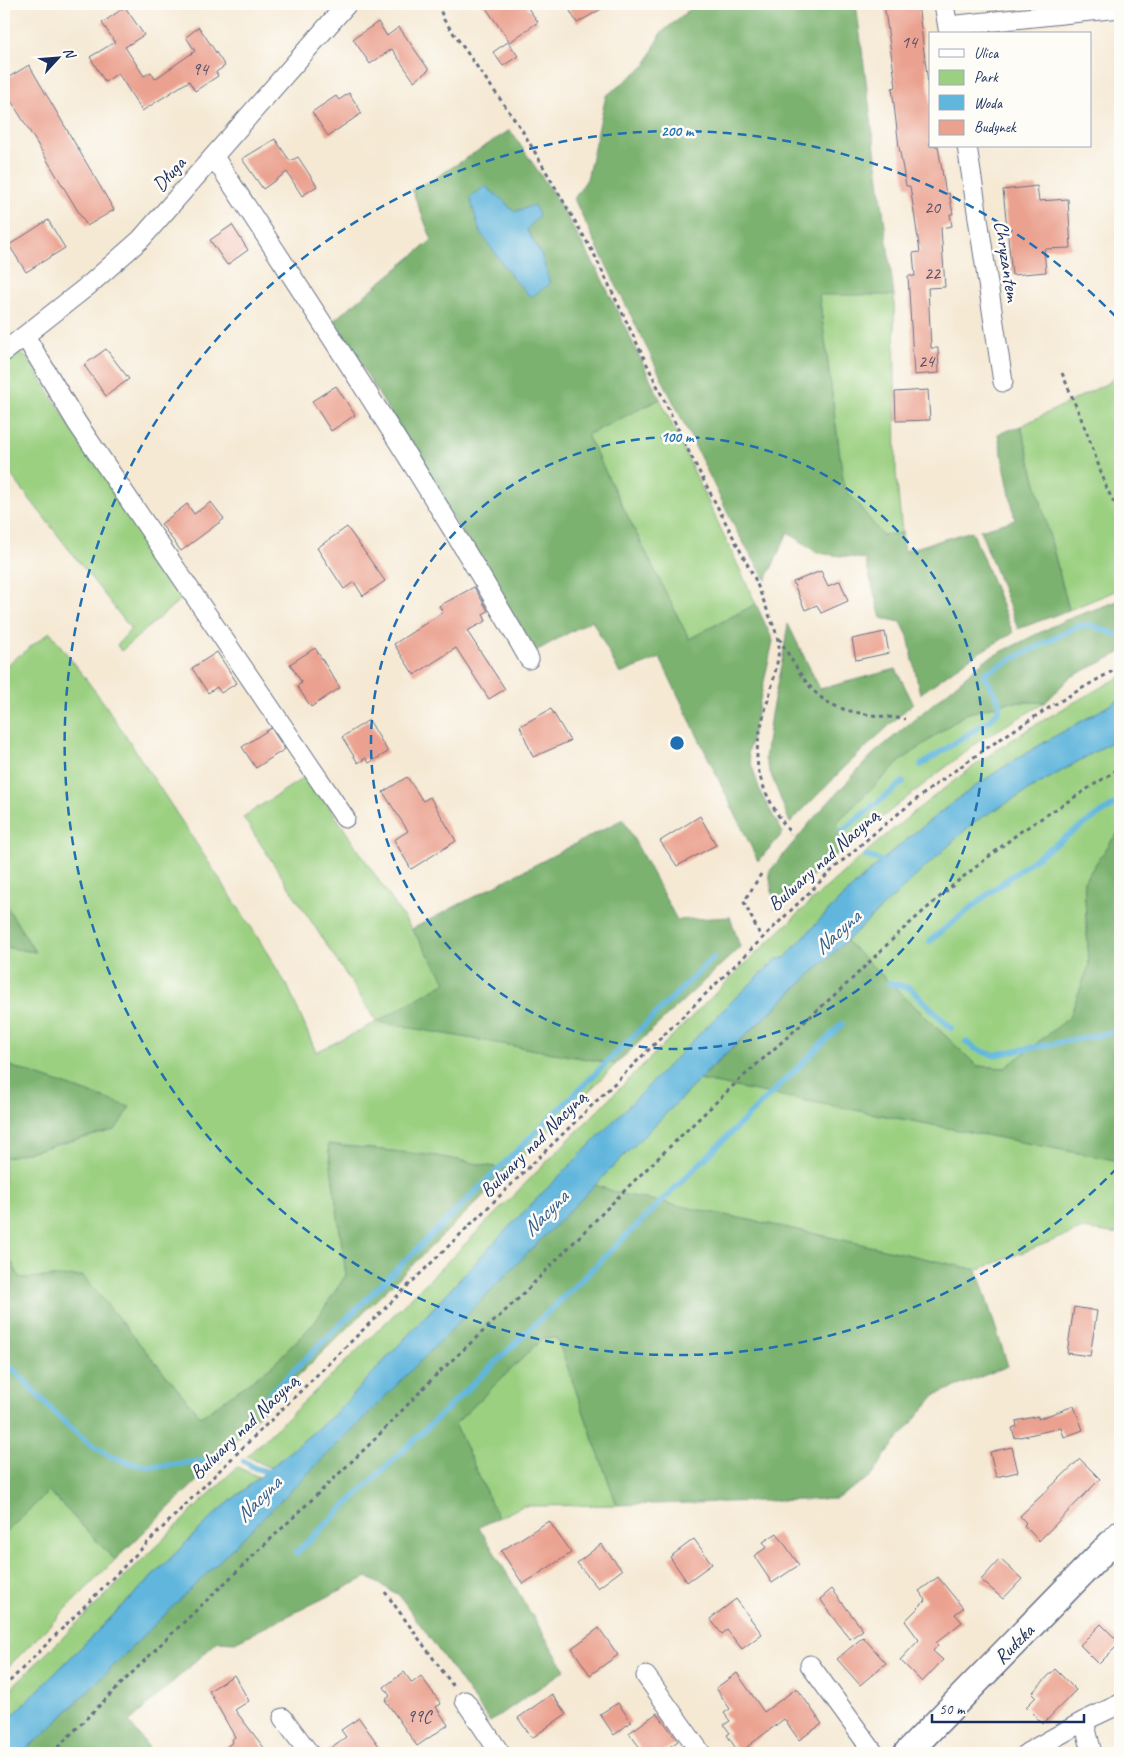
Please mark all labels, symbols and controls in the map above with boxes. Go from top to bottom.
house number: 14 [901,31,919,53]
north arrow [32,32,82,82]
legend [929,32,1092,148]
text: Ulica [974,44,999,63]
text: N [60,45,80,62]
house number: 94 [192,58,210,80]
text: Park [974,68,999,87]
text: Woda [974,94,1003,113]
text: Budynek [974,118,1017,137]
text: 200 m [661,122,695,141]
street label: Długa [147,150,193,197]
house number: 20 [924,196,942,218]
street label: Chryzantem [988,219,1026,305]
house number: 22 [924,262,942,284]
house number: 24 [918,350,936,372]
text: 100 m [661,428,695,447]
centre of rings [668,734,686,752]
street label: Bulwary nad Nacyną [762,803,885,916]
water label: Nacyna [808,902,868,960]
street label: Bulwary nad Nacyną [474,1084,593,1203]
water label: Nacyna [517,1183,575,1241]
street label: Bulwary nad Nacyną [185,1368,304,1485]
water label: Nacyna [230,1469,288,1527]
street label: Rudzka [989,1617,1041,1669]
scale bar [932,1692,1084,1724]
text: 50 m [939,1700,966,1719]
house number: 99C [407,1705,434,1727]

